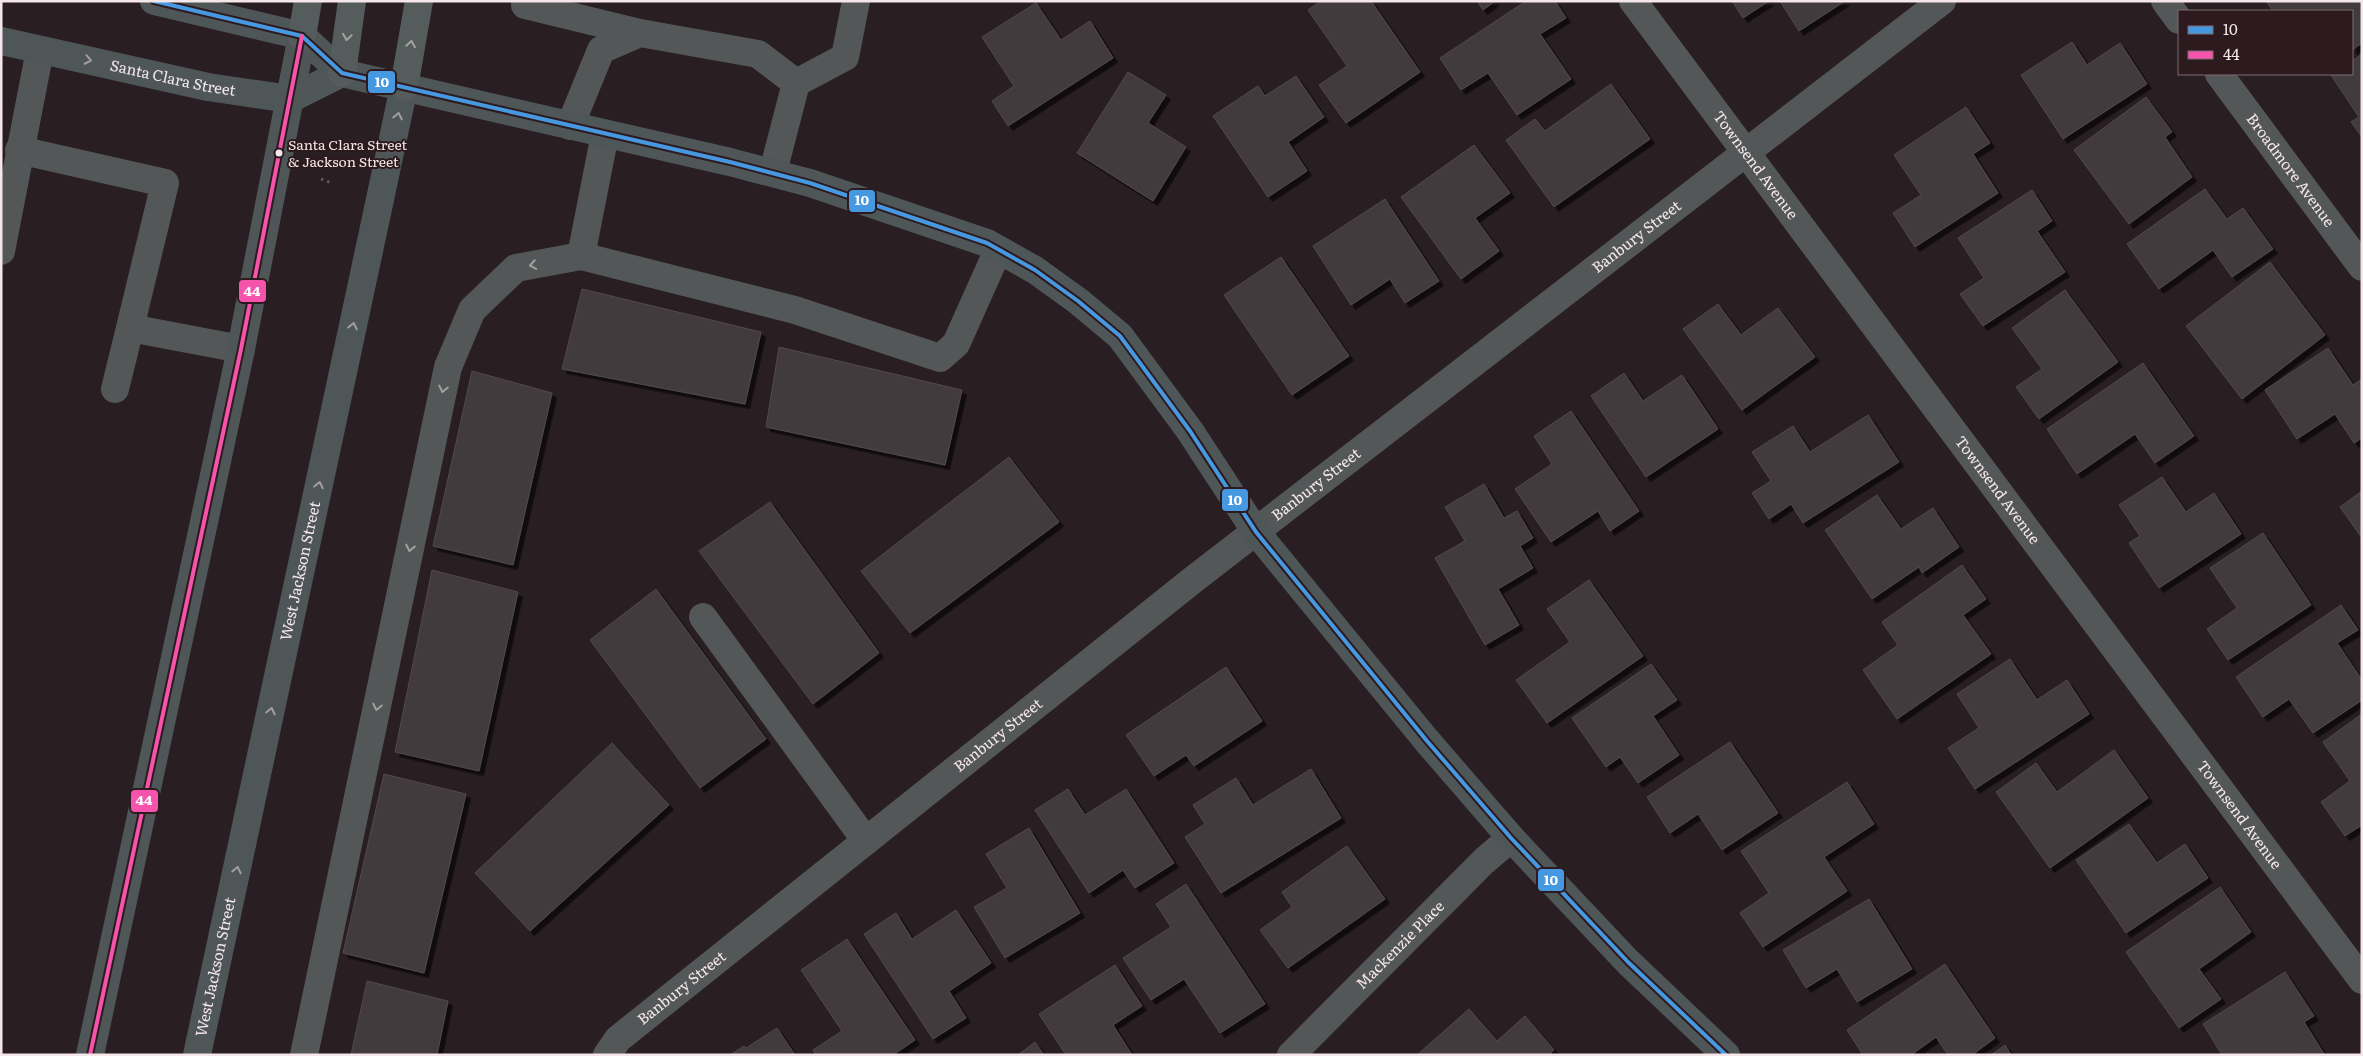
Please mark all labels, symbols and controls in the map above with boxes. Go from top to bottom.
legend [2178,10,2353,75]
text: 10 [2223,17,2238,40]
one-way arrow [342,34,353,42]
one-way arrow [406,40,416,49]
text: 44 [2223,42,2240,65]
street label: Santa Clara Street [108,53,237,101]
one-way arrow [83,55,92,65]
line badge: 10 [367,70,396,94]
text: 10 [375,71,390,91]
street label: Townsend Avenue [1708,105,1805,224]
street label: Broadmore Avenue [2242,108,2342,231]
one-way arrow [392,112,403,120]
place label: Santa Clara Street & Jackson Street [288,134,407,171]
marker: Santa Clara Street & Jackson Street [274,148,284,158]
line badge: 10 [848,189,876,213]
text: 10 [855,189,870,209]
street label: Banbury Street [1586,194,1685,278]
one-way arrow [529,259,537,269]
line badge: 44 [238,279,267,303]
text: 44 [244,280,261,300]
one-way arrow [347,322,358,331]
one-way arrow [438,384,449,393]
street label: Townsend Avenue [1950,430,2047,549]
street label: Banbury Street [1266,441,1365,525]
one-way arrow [313,481,324,490]
line badge: 10 [1221,488,1249,512]
text: 10 [1228,489,1243,509]
street label: West Jackson Street [273,499,325,642]
one-way arrow [405,543,416,552]
street label: Banbury Street [948,692,1046,777]
one-way arrow [372,703,382,711]
one-way arrow [265,707,276,716]
street label: Townsend Avenue [2192,755,2289,874]
line badge: 44 [130,789,159,813]
text: 44 [136,789,153,809]
one-way arrow [231,866,242,875]
line badge: 10 [1537,868,1565,892]
text: 10 [1544,869,1559,889]
street label: Mackenzie Place [1350,894,1449,994]
street label: West Jackson Street [188,895,240,1038]
street label: Banbury Street [632,944,730,1029]

